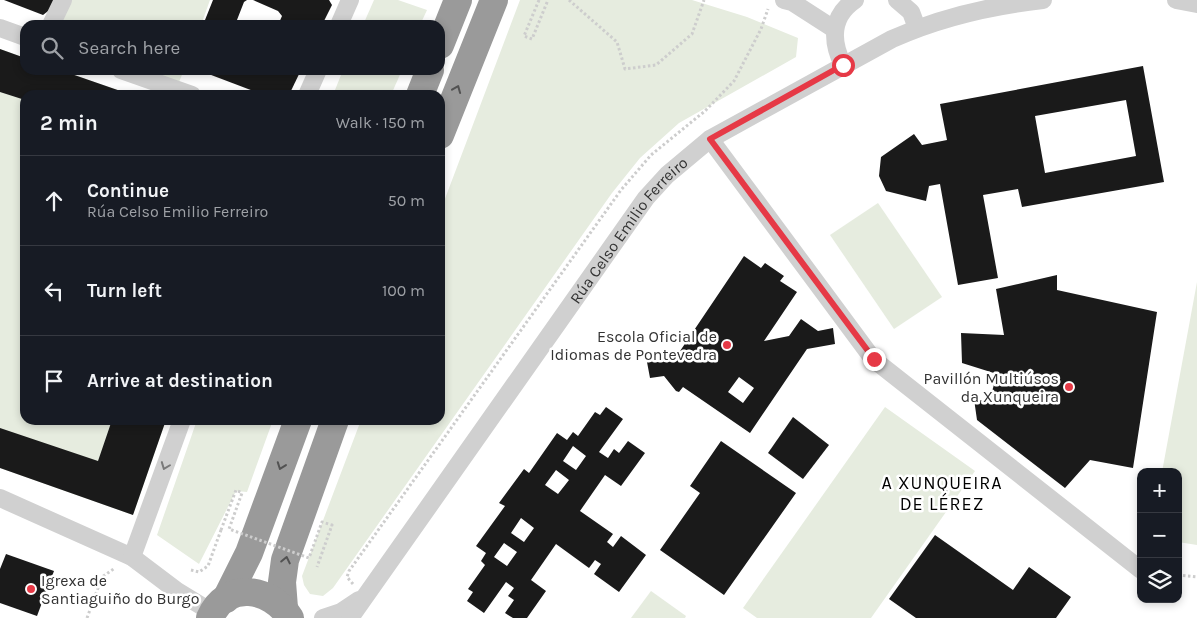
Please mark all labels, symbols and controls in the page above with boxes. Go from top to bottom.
search box [20,20,445,75]
icon: search [38,34,66,62]
text: Search here [78,37,180,59]
route start [832,54,855,77]
one-way arrow [451,85,462,94]
text: 2 min [40,111,98,135]
text: Walk · 150 m [336,113,425,132]
street label: Rúa Celso Emilio Ferreiro [566,153,692,307]
text: Continue [87,180,169,202]
icon: ahead [40,187,68,215]
text: 50 m [388,191,425,210]
text: Rúa Celso Emilio Ferreiro [87,202,268,221]
icon: left [40,277,68,305]
text: Turn left [87,280,162,302]
text: 100 m [382,281,425,300]
place label: Escola Oficial de Idiomas de Pontevedra [550,327,717,364]
marker: Escola Oficial de Idiomas de Pontevedra [721,339,733,351]
route end [863,348,886,371]
icon: arrive [40,367,68,395]
place label: Pavillón Multiúsos da Xunqueira [924,369,1059,406]
text: Arrive at destination [87,370,273,392]
marker: Pavillón Multiúsos da Xunqueira [1063,381,1075,393]
one-way arrow [160,461,170,469]
one-way arrow [277,461,287,470]
map controls [1137,468,1182,603]
button: + [1137,468,1182,513]
district label: A XUNQUEIRA DE LÉREZ [881,472,1003,515]
button: − [1137,513,1182,558]
one-way arrow [280,555,291,564]
button: layers [1137,558,1182,603]
place label: Igrexa de Santiaguiño do Burgo [41,571,199,608]
marker: Igrexa de Santiaguiño do Burgo [25,583,37,595]

